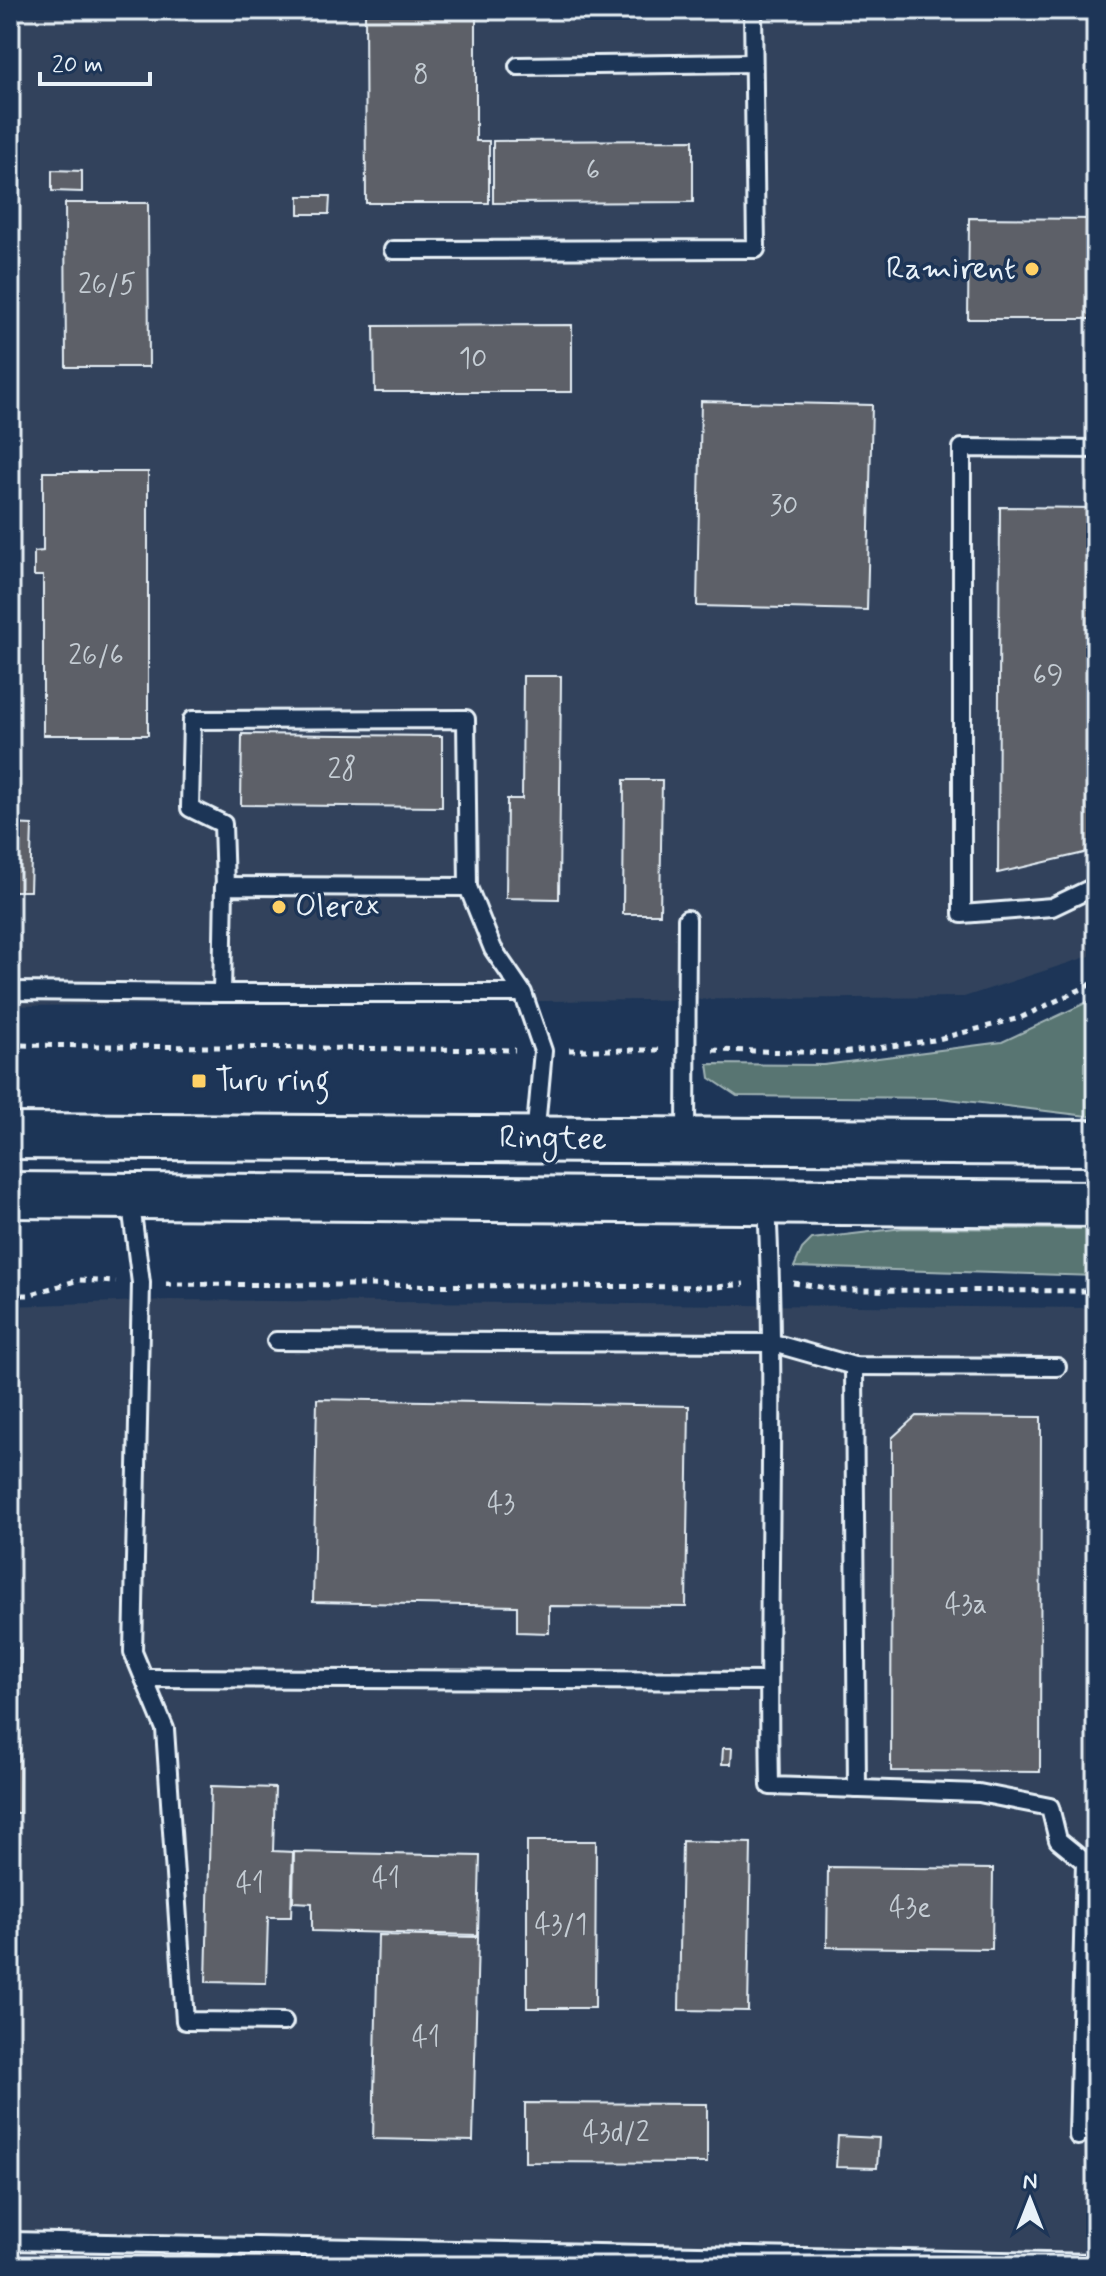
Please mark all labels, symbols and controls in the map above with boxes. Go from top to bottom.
scale bar [40,36,150,86]
text: 20 m [52,50,103,81]
house number: 8 [413,57,429,94]
house number: 6 [586,153,600,190]
place label: Ramirent [886,248,1016,290]
marker: Ramirent [1023,260,1041,278]
house number: 26/5 [78,267,136,304]
house number: 10 [459,341,487,378]
house number: 30 [770,488,798,525]
house number: 26/6 [68,638,124,675]
house number: 69 [1032,658,1064,695]
house number: 28 [327,752,357,789]
place label: Olerex [295,886,379,928]
marker: Olerex [270,898,288,916]
place label: Turu ring [215,1060,330,1105]
marker: Turu ring [190,1072,208,1090]
street label: Ringtee [499,1117,607,1163]
house number: 43 [487,1486,515,1523]
house number: 43a [945,1587,987,1624]
house number: 41 [372,1861,400,1898]
house number: 41 [236,1866,264,1903]
house number: 43e [889,1890,931,1927]
house number: 43/1 [535,1907,587,1944]
house number: 41 [412,2020,440,2057]
house number: 43d/2 [583,2115,650,2152]
north arrow [990,2160,1070,2240]
text: N [1023,2168,1037,2196]

